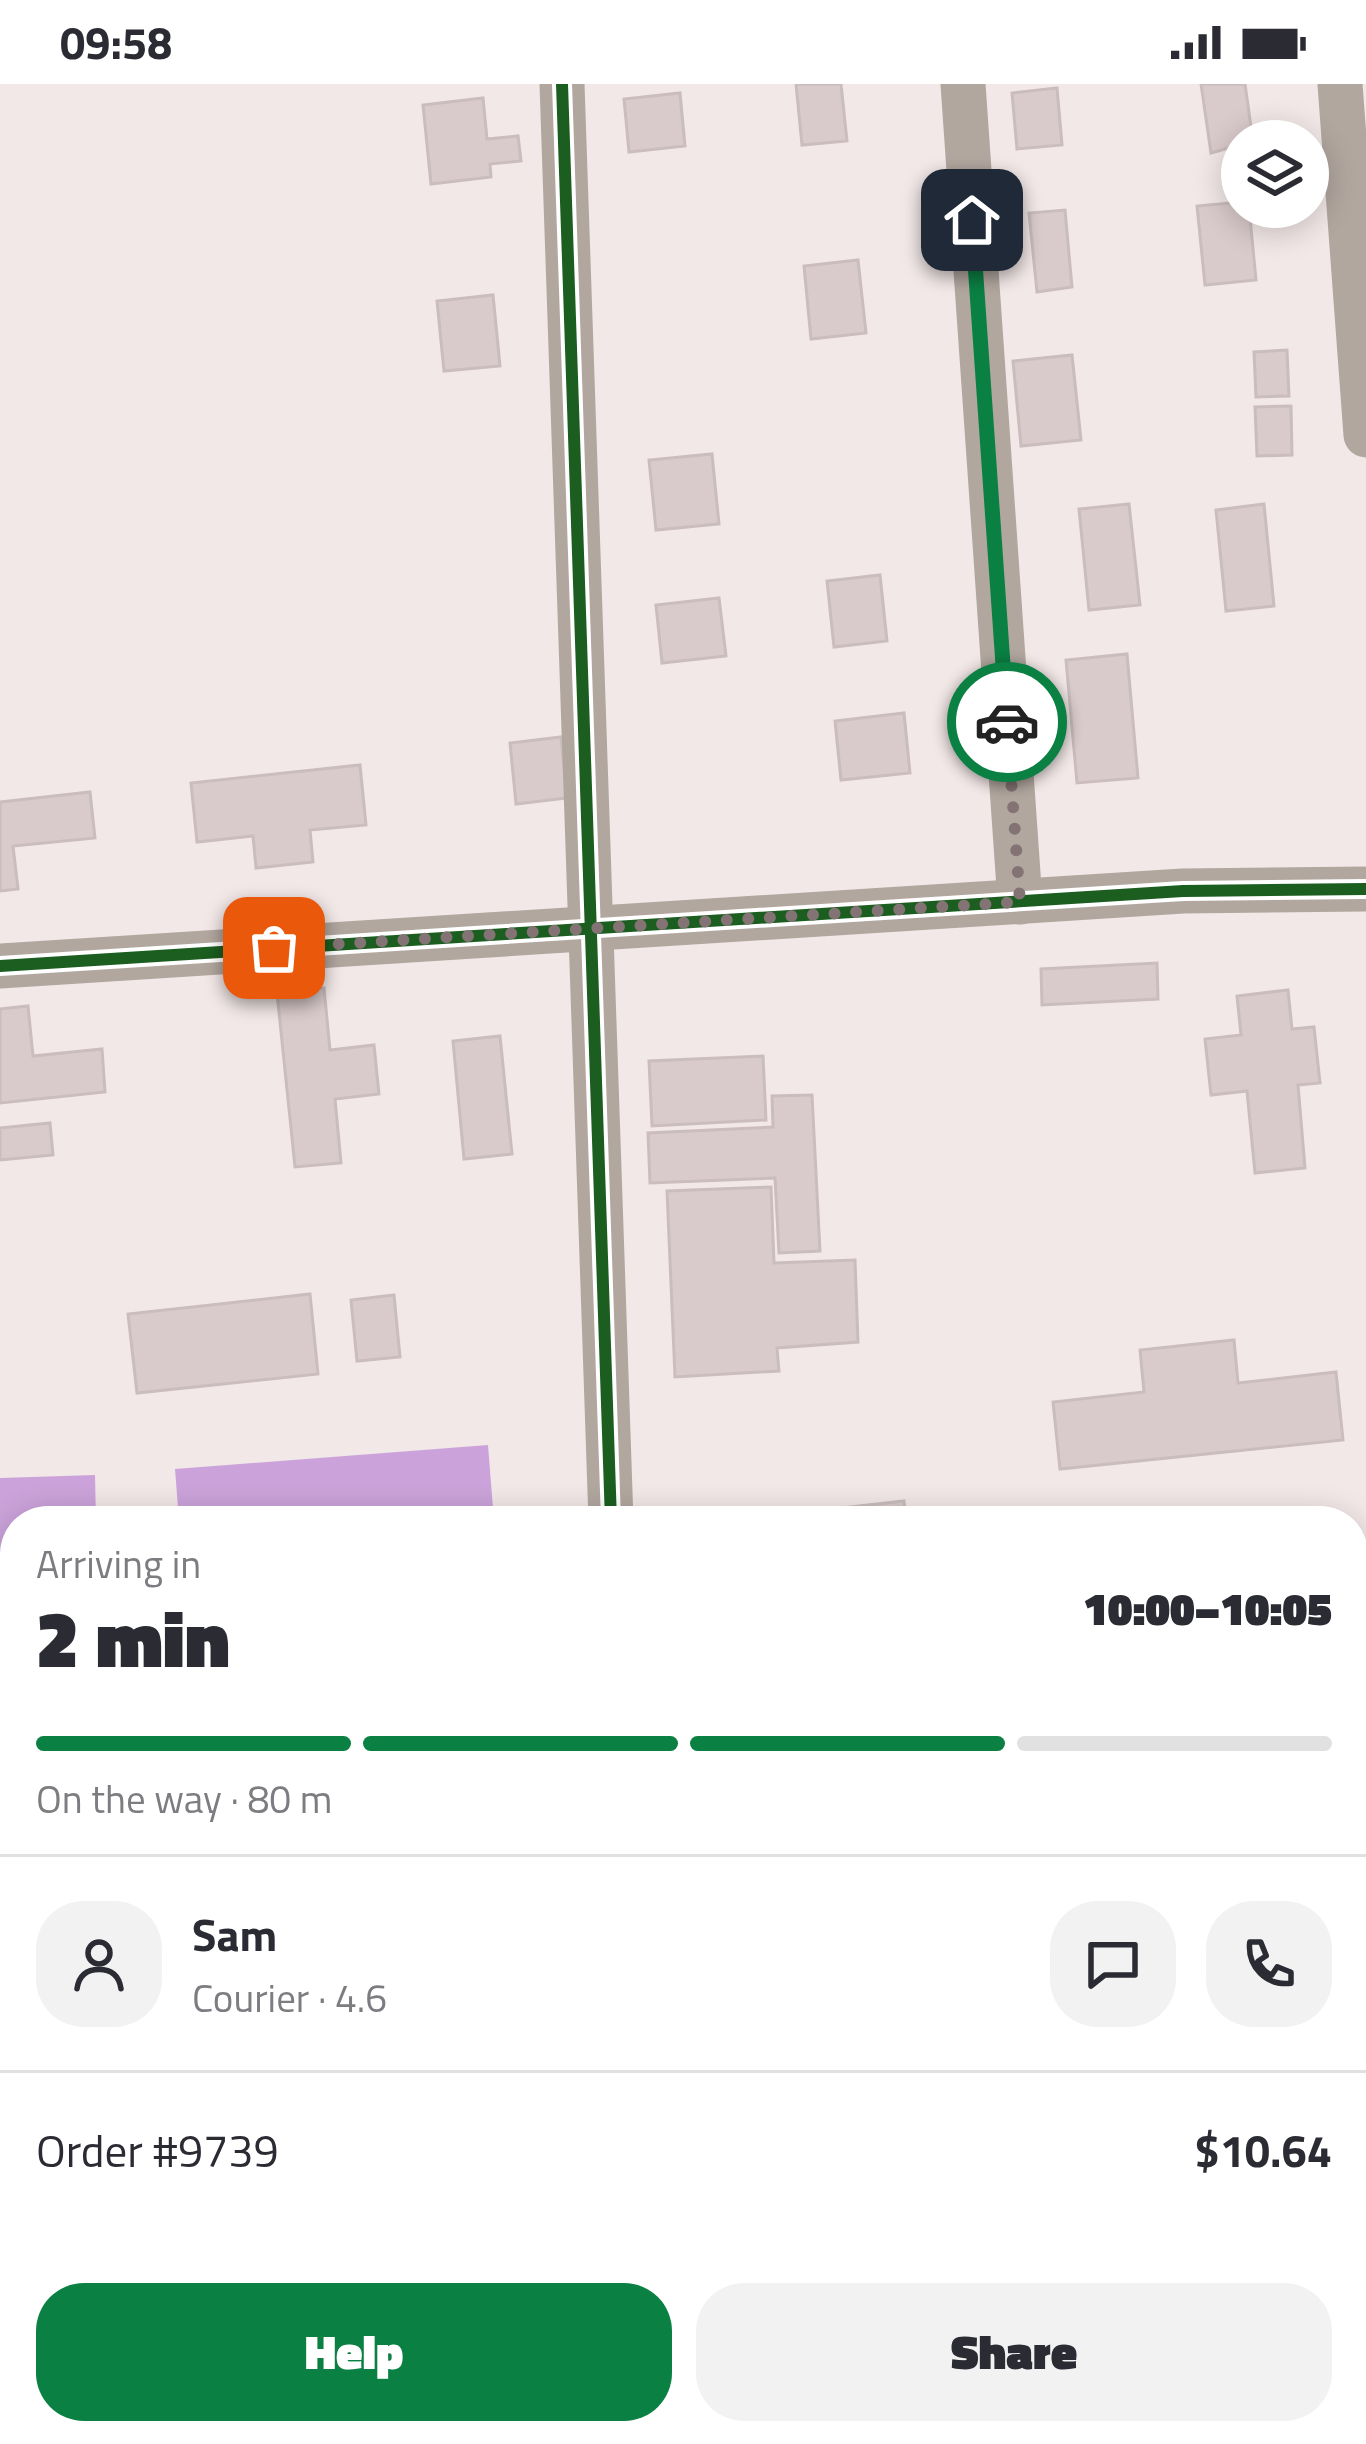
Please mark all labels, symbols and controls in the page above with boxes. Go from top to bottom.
text: 09:58 [60,8,172,76]
map controls [1221,120,1329,228]
button: layers [1221,120,1329,228]
pin [921,169,1023,271]
icon: home [939,187,1005,253]
courier [947,662,1067,782]
icon: car [974,689,1040,755]
pin [223,897,325,999]
icon: bag [241,915,307,981]
text: Arriving in [36,1534,201,1593]
text: 10:00–10:05 [1083,1574,1332,1642]
text: 2 min [36,1579,230,1697]
text: On the way · 80 m [36,1769,332,1828]
text: Sam [192,1900,277,1968]
button: person [36,1901,162,2027]
button: chat [1050,1901,1176,2027]
button: phone [1206,1901,1332,2027]
text: Courier · 4.6 [192,1968,387,2027]
text: Order #9739 [36,2116,279,2184]
text: $10.64 [1194,2116,1332,2184]
button: Help [36,2283,672,2421]
button: Share [696,2283,1332,2421]

